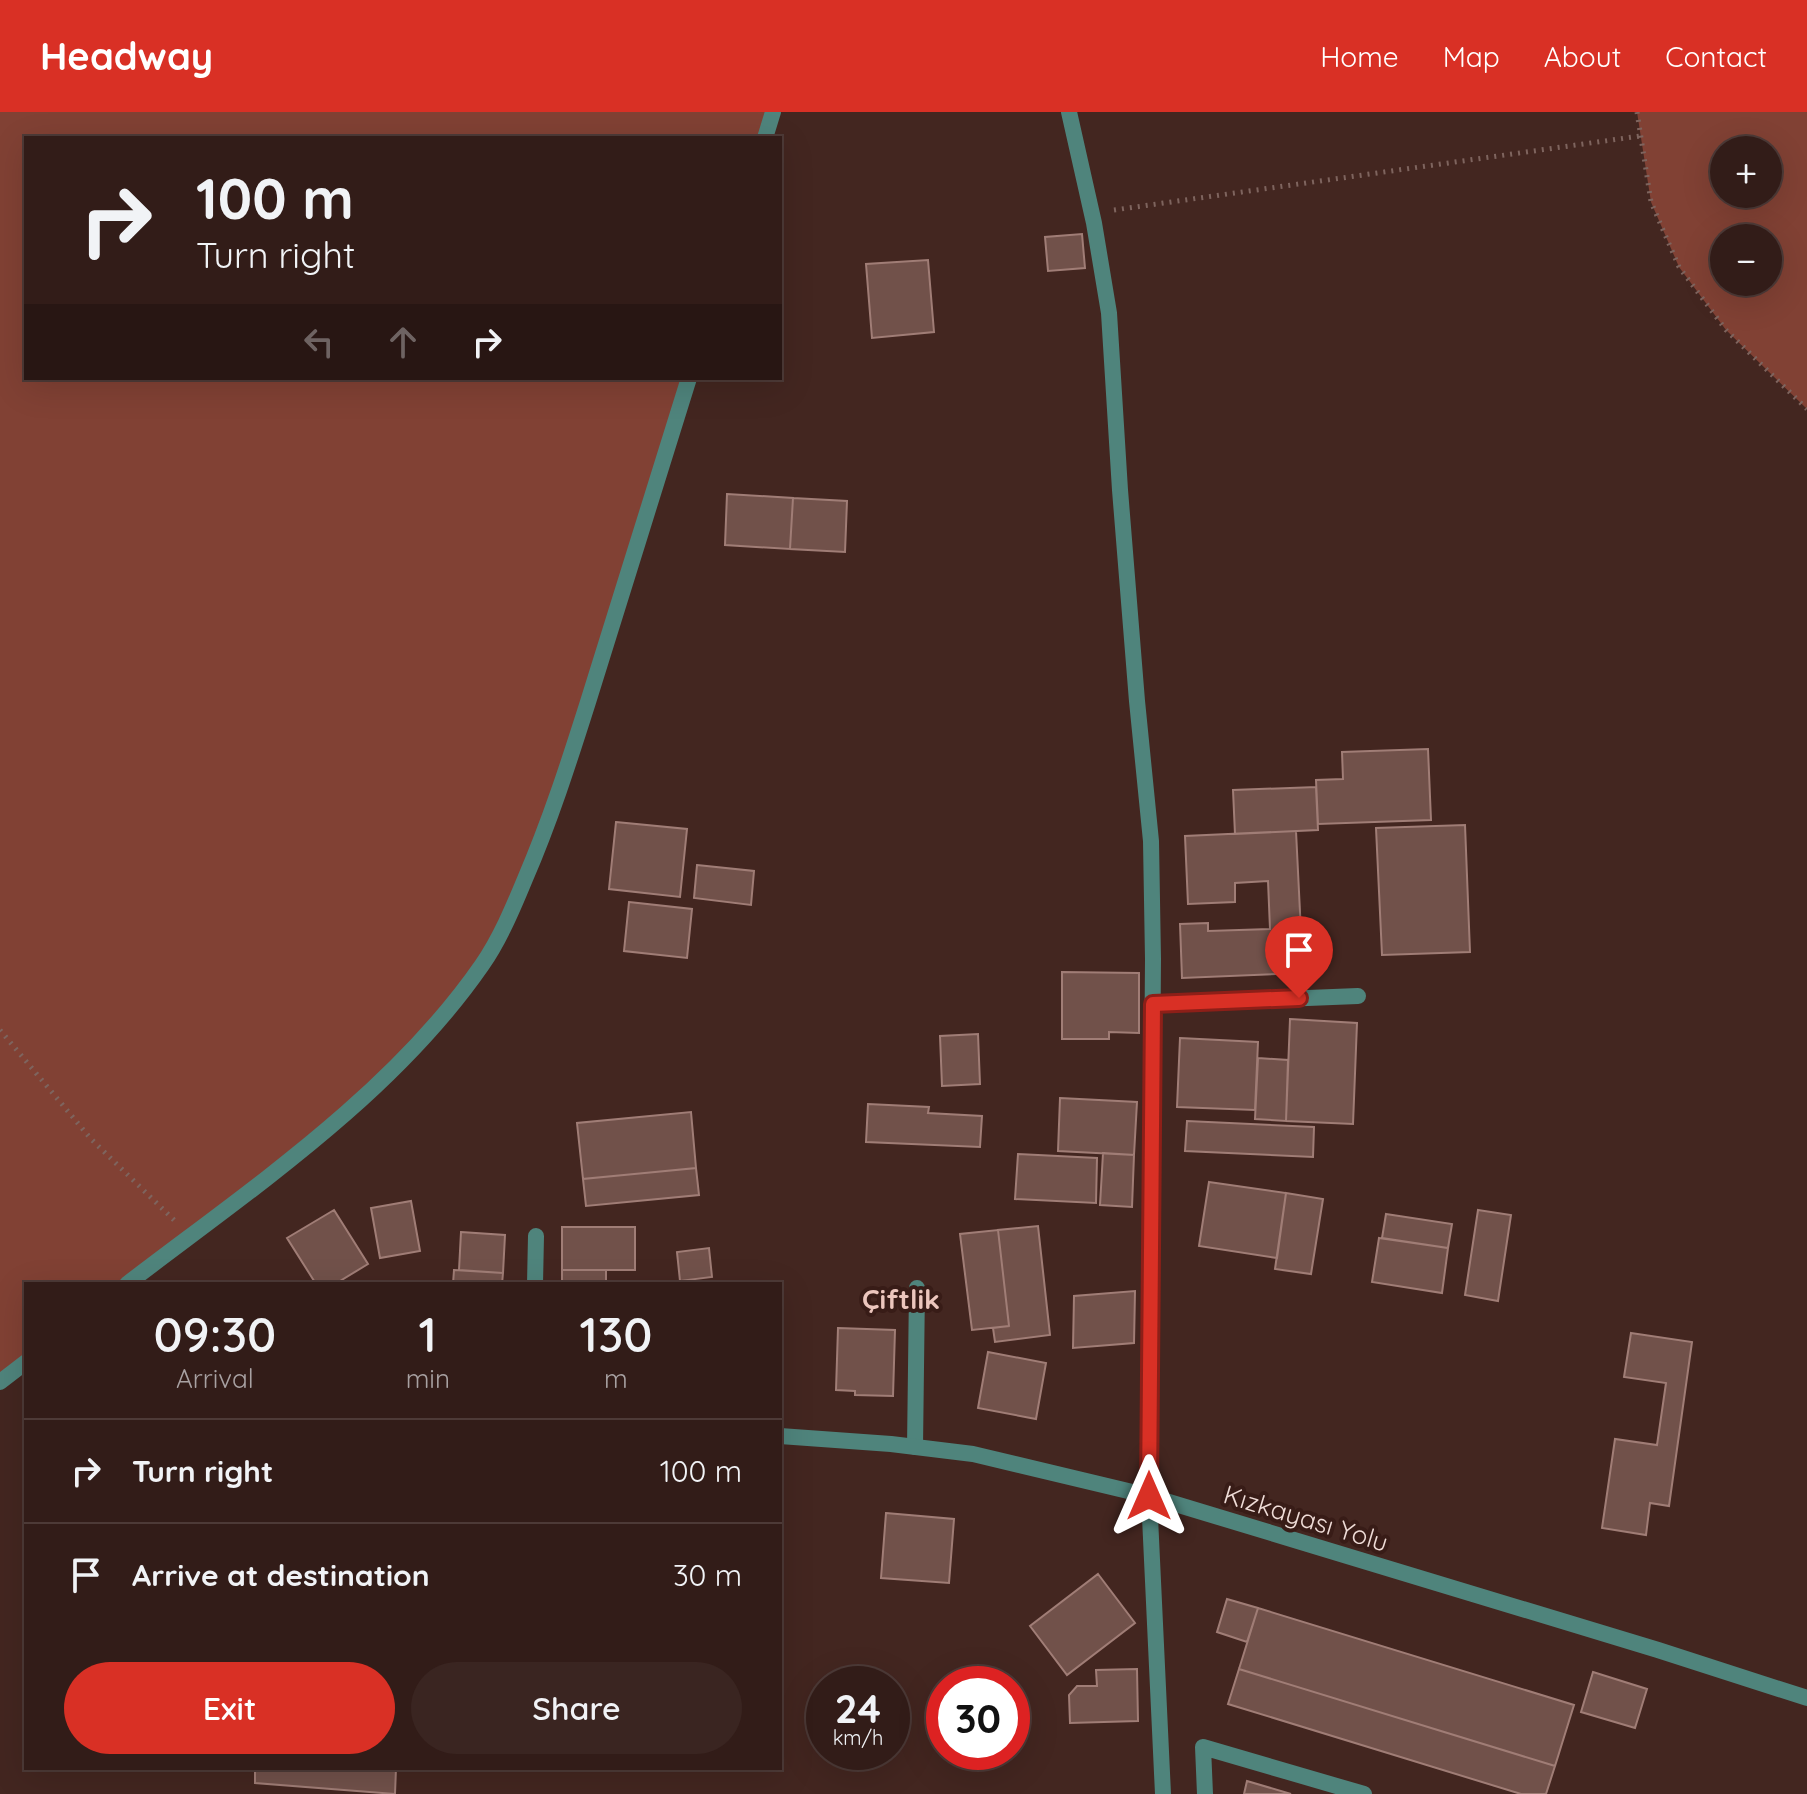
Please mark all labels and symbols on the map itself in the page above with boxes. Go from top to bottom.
pin [1265,916,1333,998]
district label: Çiftlik [862,1281,940,1316]
position arrow [1107,1454,1191,1538]
street label: Kızkayası Yolu [1220,1477,1392,1559]
speed limit sign: 30 [926,1666,1030,1770]

